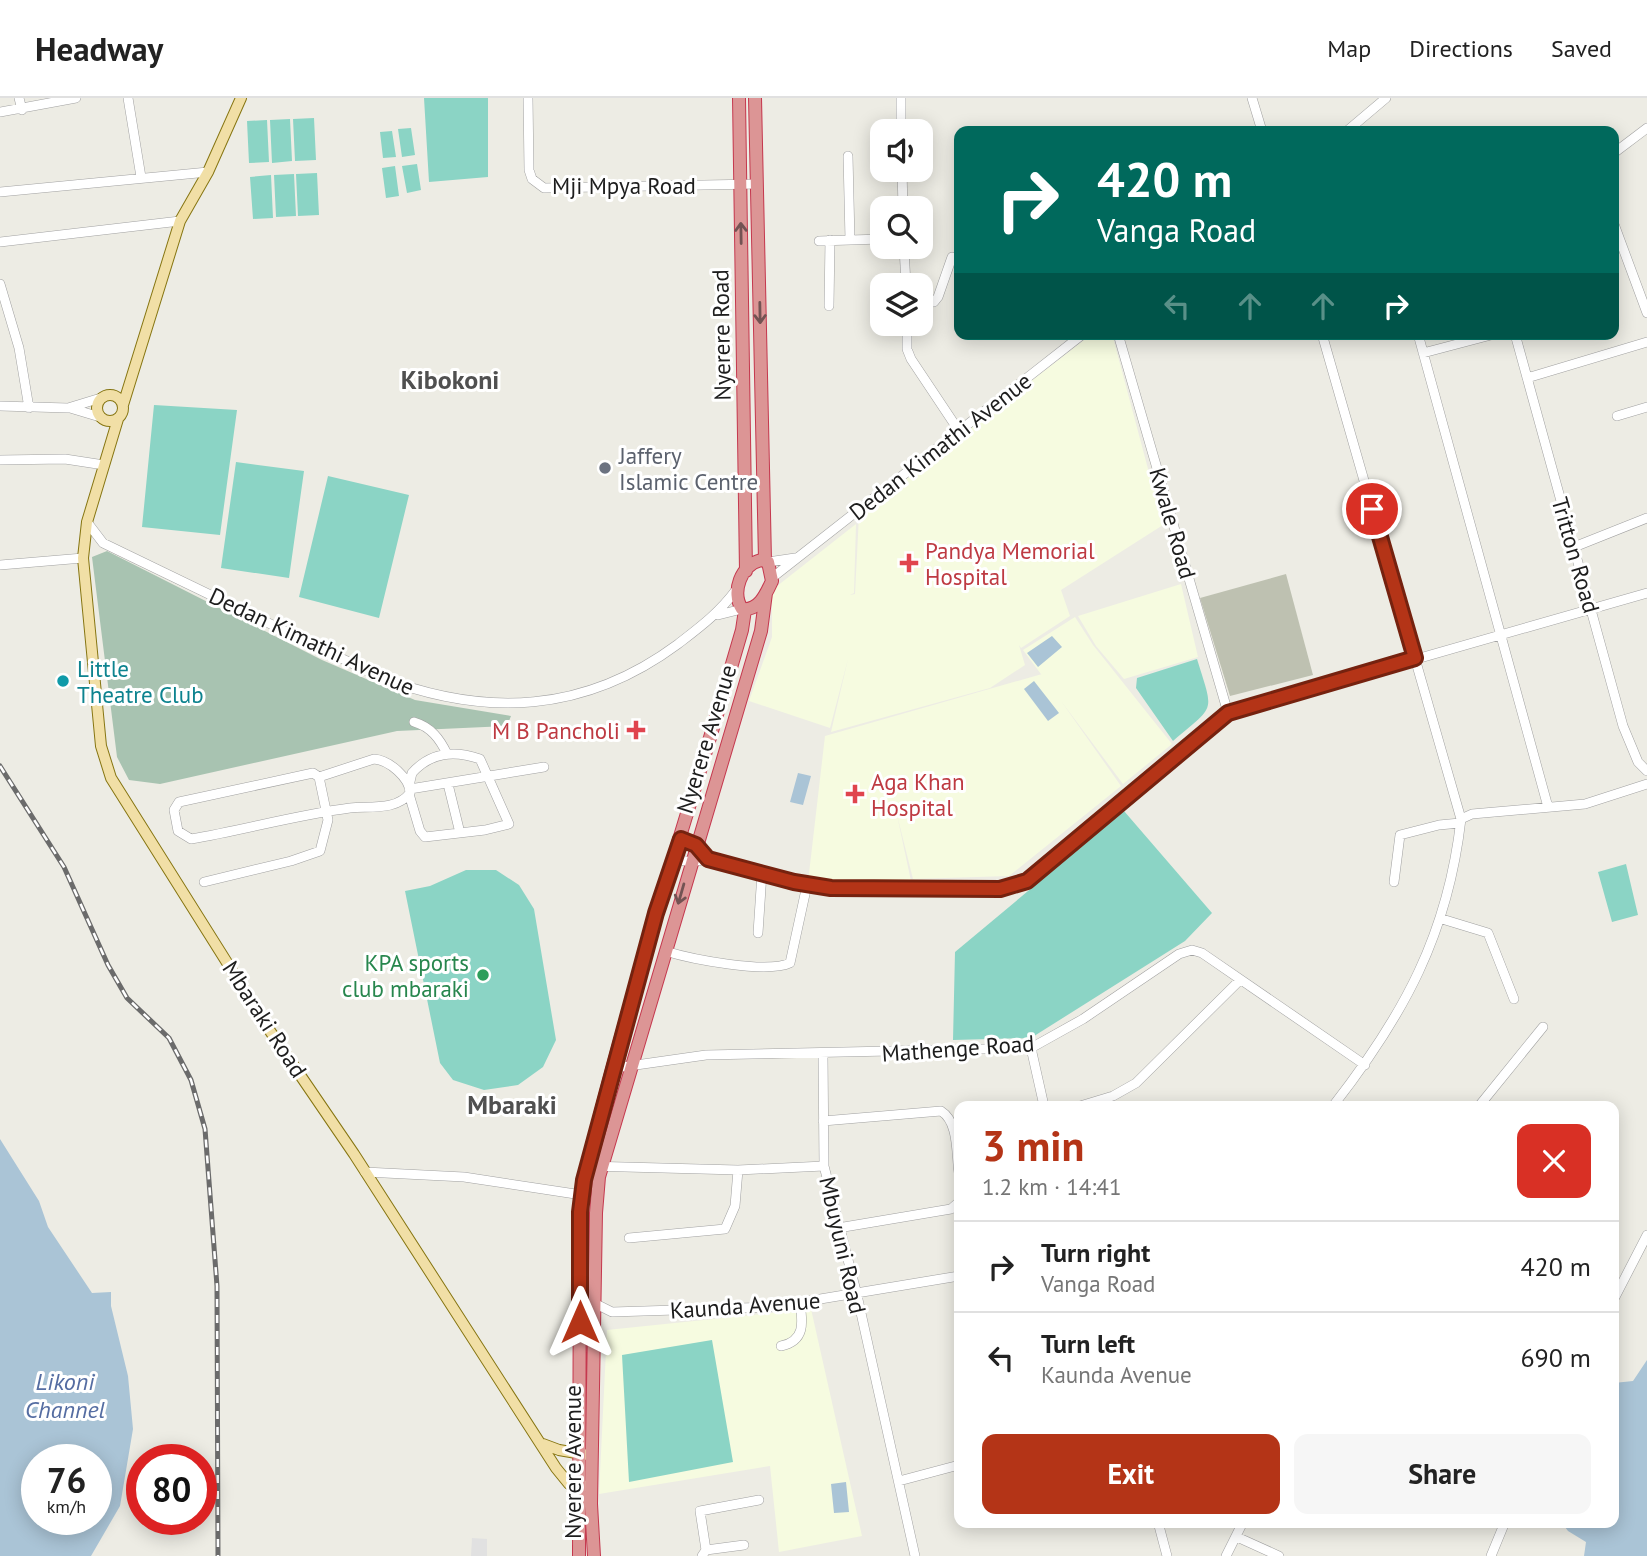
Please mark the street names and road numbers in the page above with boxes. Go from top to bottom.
street label: Mji Mpya Road [552,171,696,200]
street label: Nyerere Road [705,269,737,401]
street label: Dedan Kimathi Avenue [843,366,1037,526]
street label: Kwale Road [1143,464,1203,582]
street label: Tritton Road [1546,494,1606,616]
street label: Dedan Kimathi Avenue [205,581,419,701]
street label: Nyerere Avenue [670,661,742,817]
street label: Mbaraki Road [217,955,313,1083]
street label: Mathenge Road [881,1028,1035,1068]
street label: Mbuyuni Road [813,1174,873,1316]
street label: Kaunda Avenue [669,1285,821,1325]
street label: Nyerere Avenue [558,1385,587,1539]

